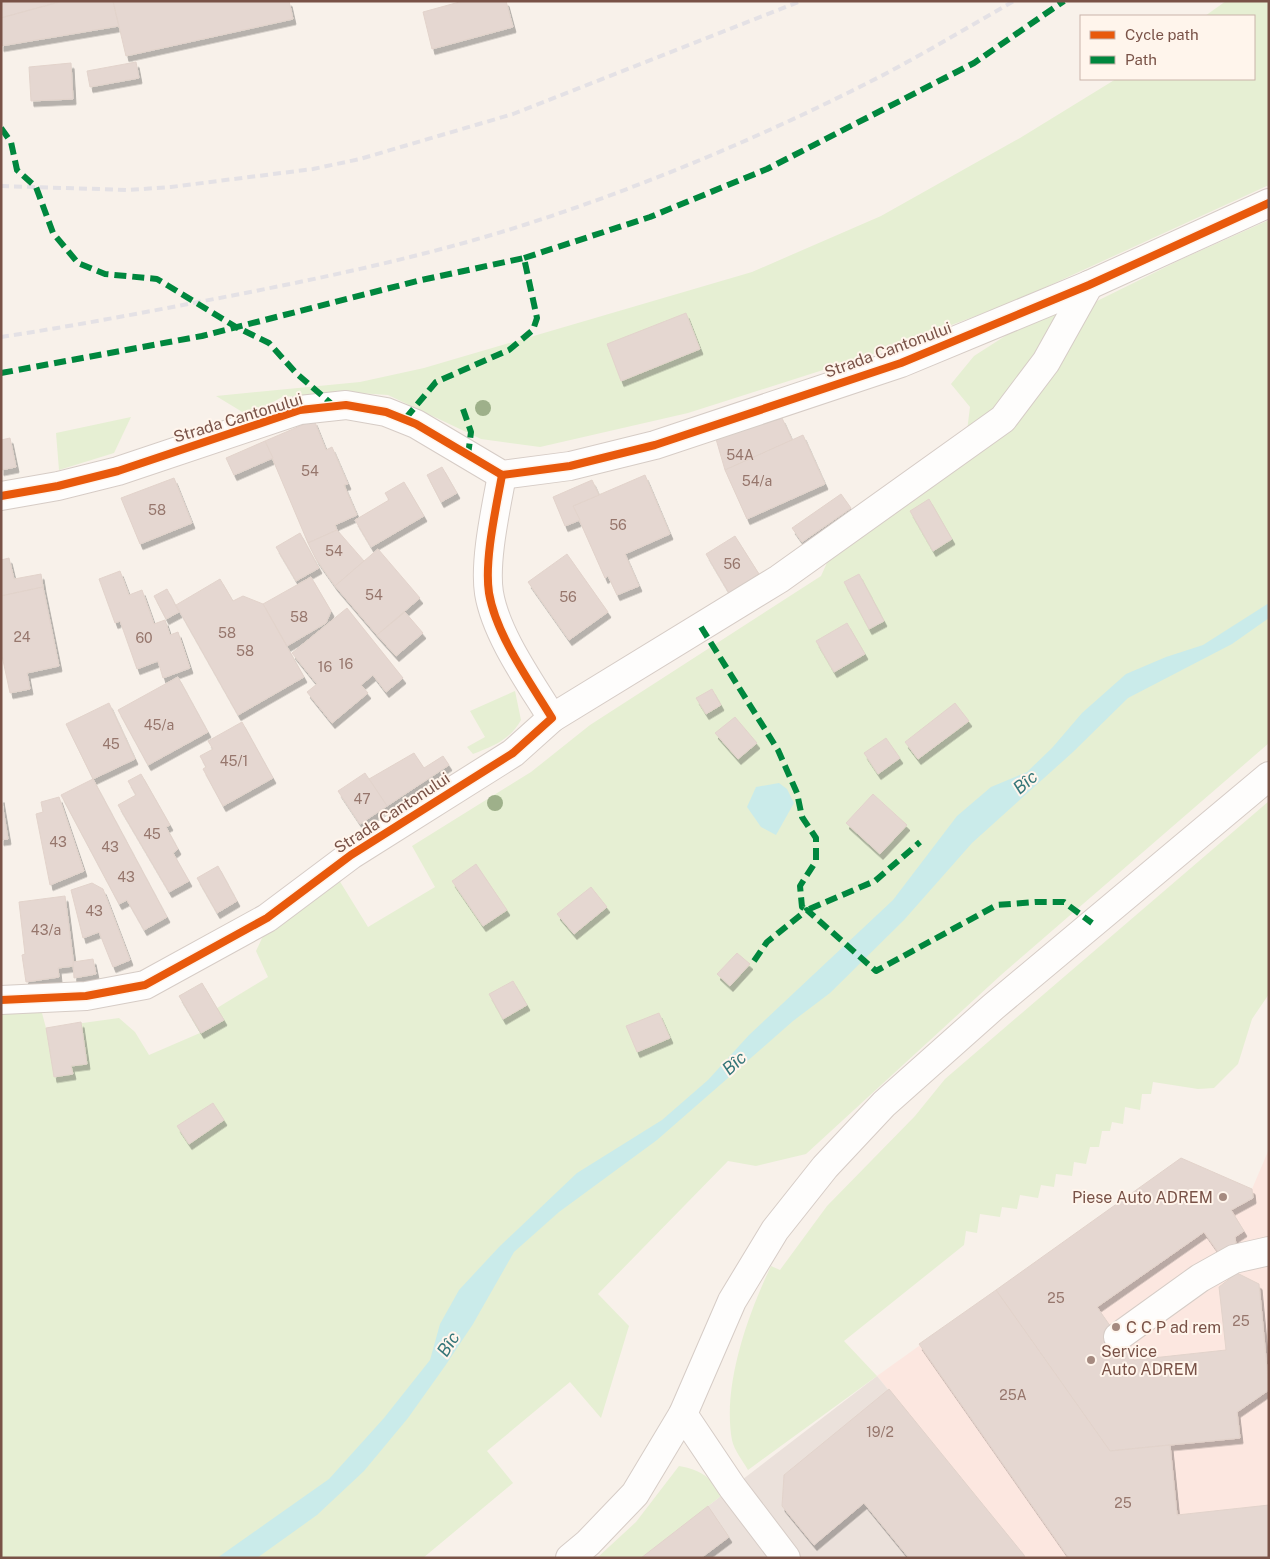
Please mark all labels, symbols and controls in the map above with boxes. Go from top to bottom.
legend [1080,15,1255,80]
text: Cycle path [1125,26,1199,43]
text: Path [1125,51,1157,68]
street label: Strada Cantonului [822,318,954,382]
street label: Strada Cantonului [171,389,305,447]
house number: 54A [726,447,754,463]
house number: 54 [301,463,319,479]
house number: 54/a [742,473,772,489]
house number: 58 [148,502,166,518]
house number: 56 [609,517,627,533]
house number: 54 [325,543,343,559]
house number: 56 [723,556,741,572]
house number: 54 [365,587,383,603]
house number: 56 [559,589,577,605]
house number: 58 [290,609,308,625]
house number: 58 [218,625,236,641]
house number: 24 [13,629,31,645]
house number: 60 [135,630,153,646]
house number: 58 [236,643,254,659]
house number: 16 [339,656,353,672]
house number: 16 [318,659,332,675]
house number: 45/a [144,717,174,733]
house number: 45 [102,736,120,752]
house number: 45/1 [220,753,248,769]
water label: Bîc [1009,766,1041,798]
street label: Strada Cantonului [331,769,453,857]
house number: 47 [353,791,371,807]
house number: 45 [143,826,161,842]
house number: 43 [49,834,67,850]
house number: 43 [101,839,119,855]
house number: 43 [117,869,135,885]
house number: 43 [85,903,103,919]
house number: 43/a [31,922,61,938]
water label: Bîc [718,1047,750,1079]
place label: Piese Auto ADREM [1072,1188,1213,1207]
marker: Piese Auto ADREM [1217,1191,1229,1203]
house number: 25 [1047,1290,1065,1306]
house number: 25 [1232,1313,1250,1329]
place label: C C P ad rem [1126,1318,1221,1337]
marker: C C P ad rem [1110,1321,1122,1333]
water label: Bîc [432,1328,464,1360]
place label: Service Auto ADREM [1101,1342,1198,1379]
marker: Service Auto ADREM [1085,1354,1097,1366]
house number: 25A [999,1387,1027,1403]
house number: 19/2 [866,1424,894,1440]
house number: 25 [1114,1495,1132,1511]

